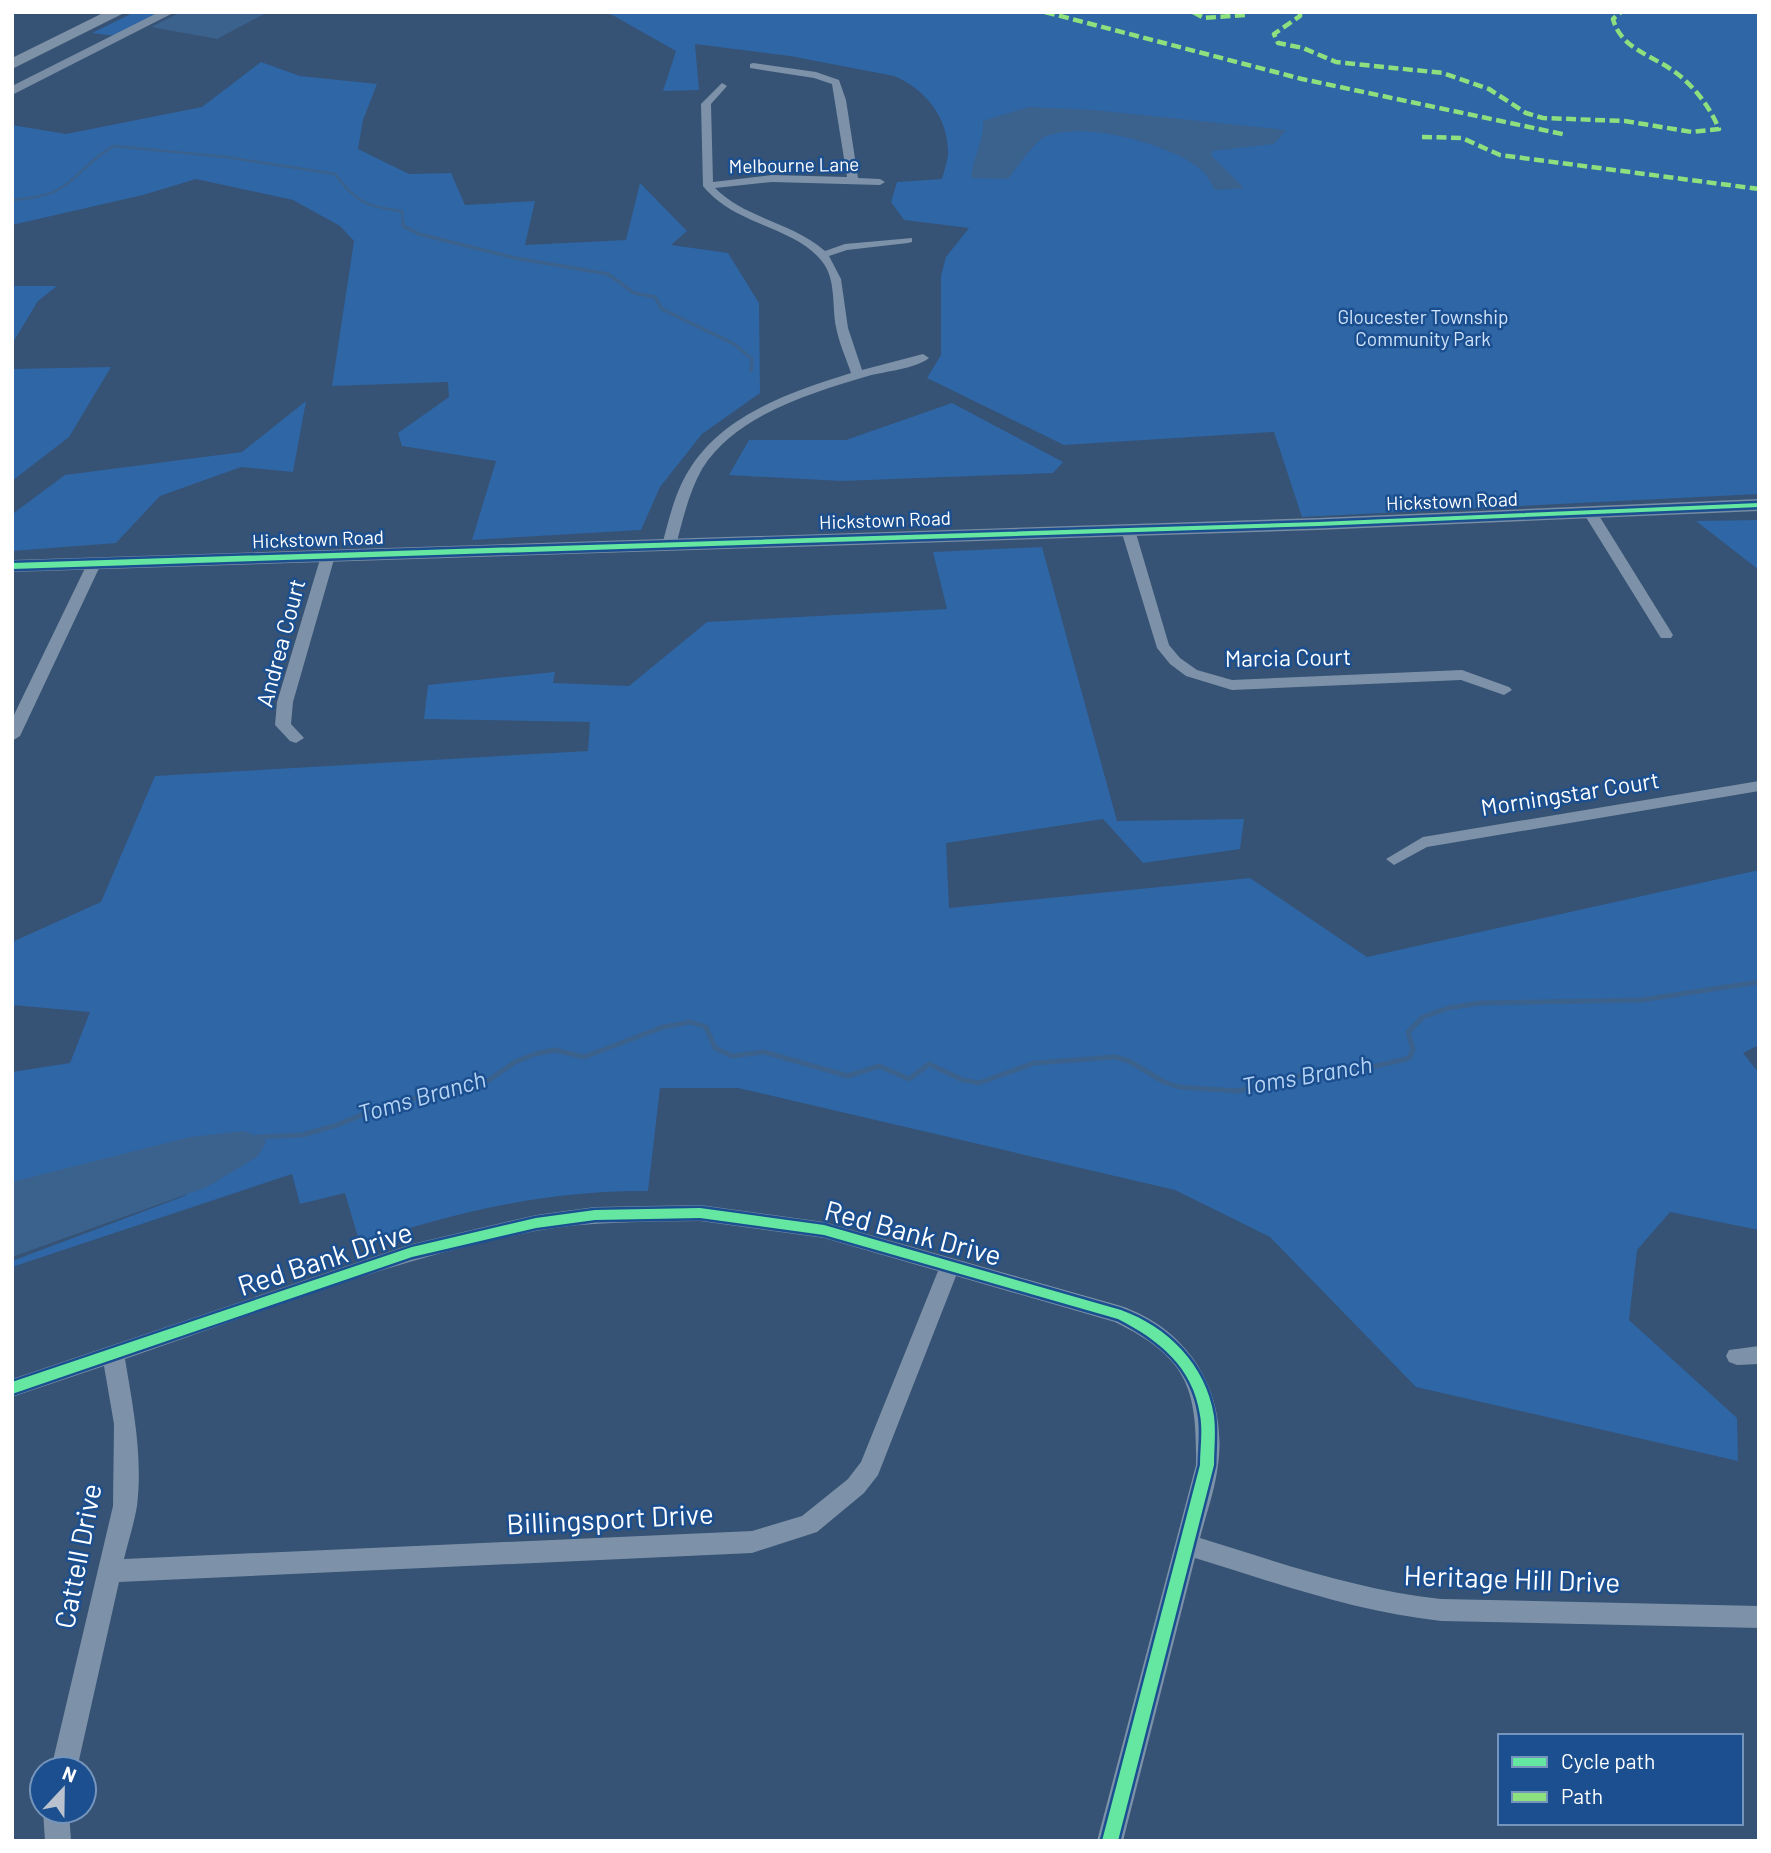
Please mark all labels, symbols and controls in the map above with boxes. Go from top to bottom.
street label: Melbourne Lane [729,152,859,177]
park label: Gloucester Township Community Park [1337,305,1509,350]
street label: Hickstown Road [1386,487,1518,514]
street label: Hickstown Road [819,506,951,533]
street label: Hickstown Road [252,525,384,552]
street label: Andrea Court [250,576,311,710]
street label: Marcia Court [1224,642,1351,672]
street label: Morningstar Court [1479,765,1661,821]
water label: Toms Branch [1239,1049,1374,1100]
water label: Toms Branch [354,1063,489,1128]
street label: Red Bank Drive [821,1192,1005,1272]
street label: Red Bank Drive [233,1214,416,1302]
street label: Cattell Drive [46,1481,108,1631]
street label: Billingsport Drive [506,1496,714,1540]
street label: Heritage Hill Drive [1403,1557,1621,1599]
legend [1498,1734,1743,1825]
text: Cycle path [1561,1748,1655,1773]
north arrow [28,1755,98,1825]
text: N [59,1761,80,1787]
text: Path [1561,1783,1603,1808]

